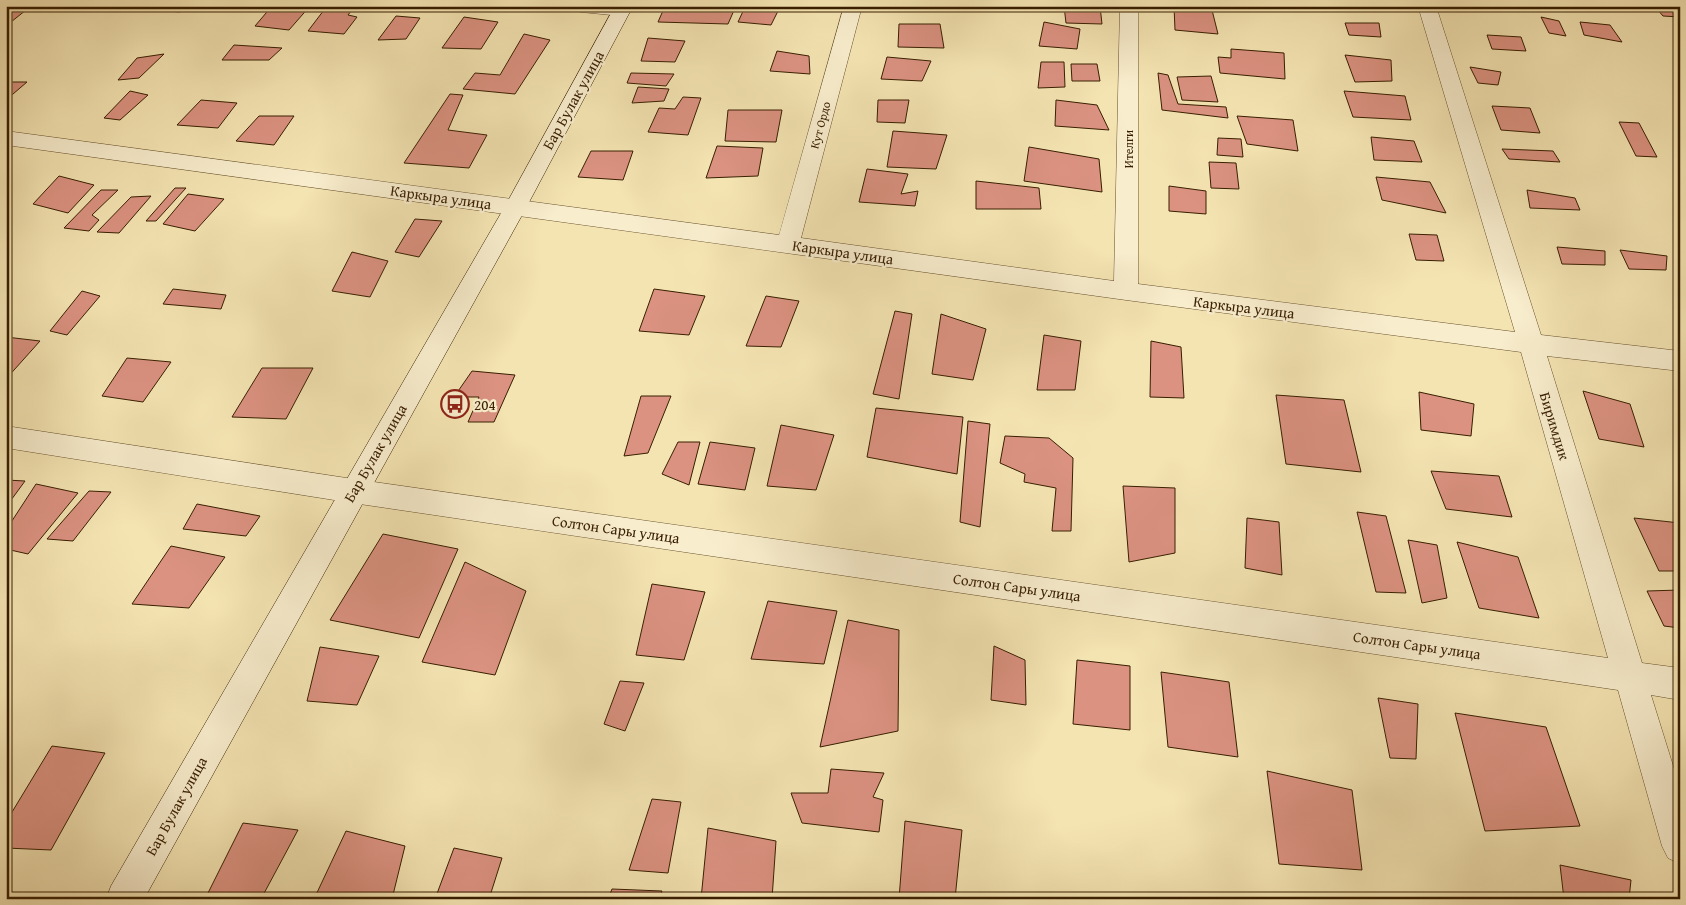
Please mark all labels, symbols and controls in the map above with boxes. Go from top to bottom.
street label: Бар Булак улица [537,46,609,153]
street label: Кут Ордо [806,99,834,151]
street label: Ителги [1120,130,1137,168]
street label: Каркыра улица [389,180,494,215]
street label: Каркыра улица [791,235,896,270]
street label: Каркыра улица [1192,290,1297,324]
bus stop icon: 204 [440,389,470,419]
street label: Биримдик [1535,389,1575,463]
place label: 204 [474,394,496,415]
street label: Бар Булак улица [338,399,412,506]
street label: Солтон Сары улица [551,510,682,548]
street label: Солтон Сары улица [952,568,1083,606]
street label: Солтон Сары улица [1352,626,1483,664]
street label: Бар Булак улица [140,752,212,859]

